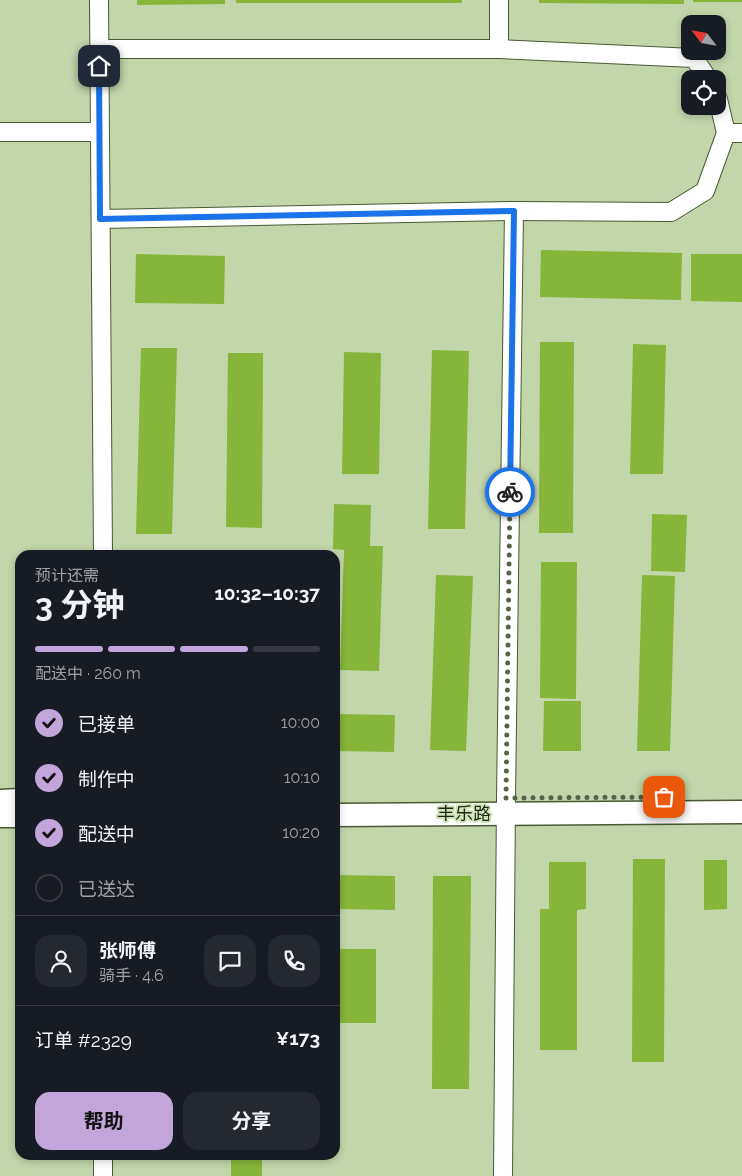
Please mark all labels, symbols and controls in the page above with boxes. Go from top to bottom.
north arrow [681,15,726,60]
map controls [681,15,726,115]
pin [78,45,120,87]
icon: home [85,52,113,80]
button: locate [681,70,726,115]
courier [485,467,535,517]
icon: bike [496,478,524,506]
text: 预计还需 [35,566,99,585]
text: 10:32–10:37 [214,582,320,604]
text: 3 分钟 [35,586,125,623]
text: 配送中 · 260 m [35,664,141,683]
icon: check [35,709,63,737]
text: 已接单 [78,713,135,735]
text: 10:00 [281,713,320,732]
icon: check [35,764,63,792]
text: 制作中 [78,768,135,790]
text: 10:10 [284,768,320,787]
pin [643,776,685,818]
icon: bag [650,783,678,811]
street label: 丰乐路 [437,803,491,824]
icon: check [35,819,63,847]
text: 配送中 [78,823,135,845]
text: 10:20 [282,823,320,842]
text: 已送达 [78,878,135,900]
button: person [35,935,87,987]
button: chat [204,935,256,987]
button: phone [268,935,320,987]
text: 张师傅 [99,939,156,961]
text: 骑手 · 4.6 [99,966,164,985]
text: ¥173 [276,1027,320,1049]
text: 订单 #2329 [35,1029,132,1051]
button: 帮助 [35,1092,173,1150]
button: 分享 [183,1092,320,1150]

